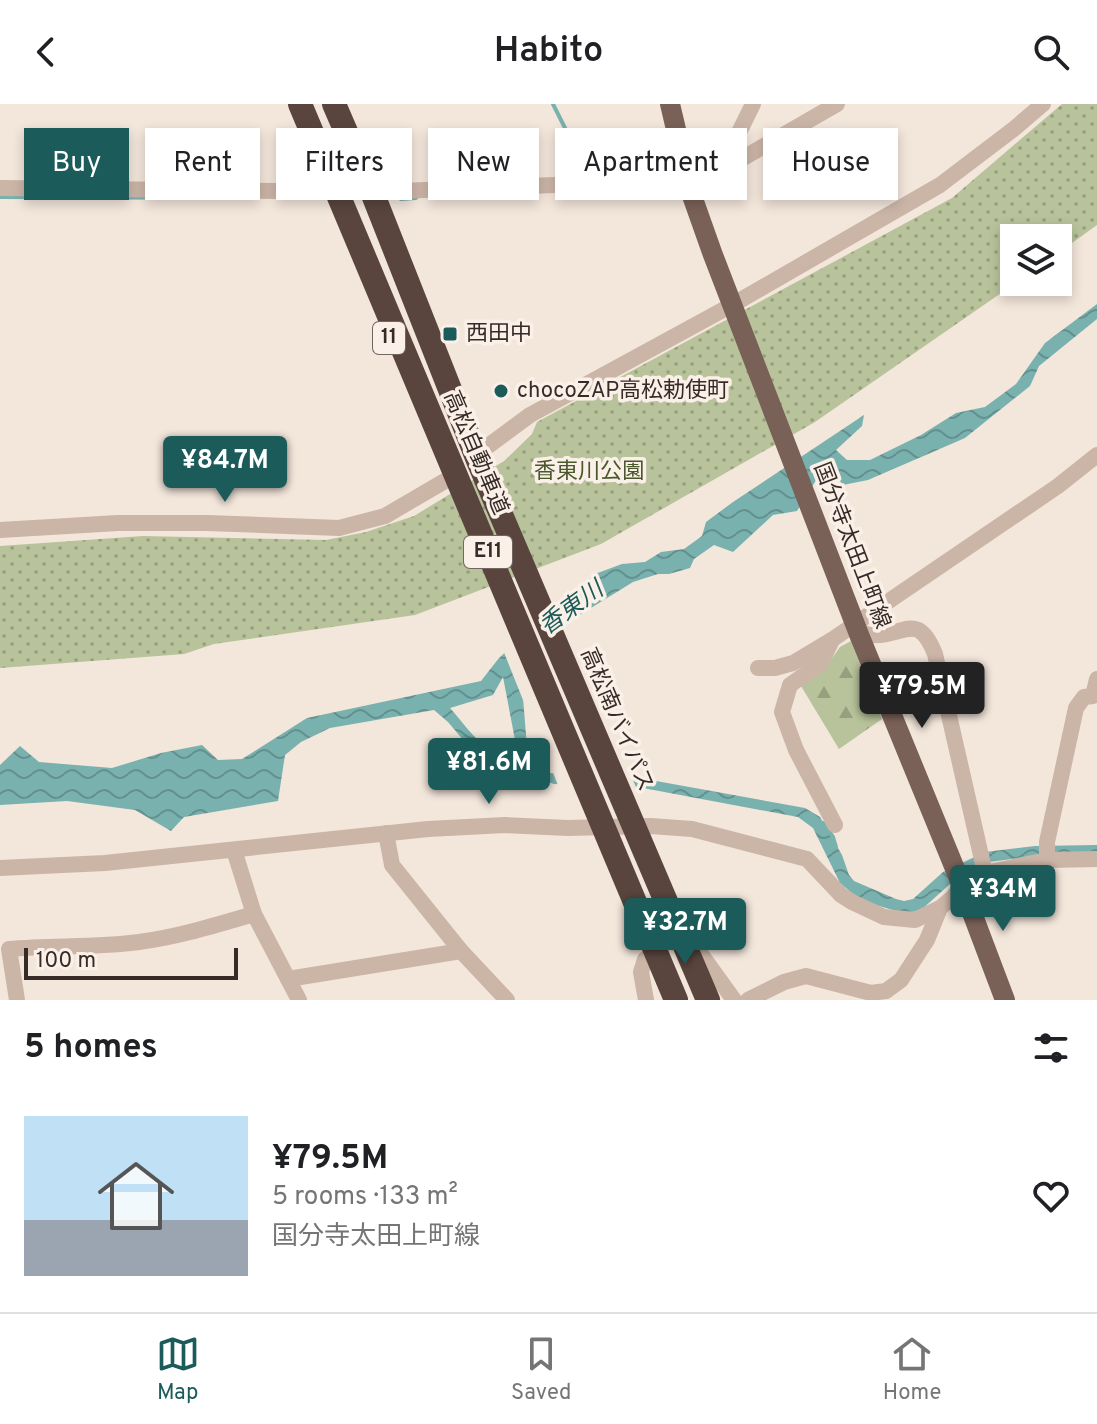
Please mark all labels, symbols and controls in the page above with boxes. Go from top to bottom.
text: Habito [494,29,603,75]
icon: back [24,30,68,74]
icon: search [1029,30,1073,74]
chip: Buy [24,128,129,200]
chip: Rent [145,128,260,200]
chip: Filters [276,128,412,200]
chip: New [428,128,539,200]
chip: Apartment [555,128,747,200]
chip: House [763,128,898,200]
map controls [1000,224,1072,296]
button: layers [1000,224,1072,296]
place label: 西田中 [466,321,532,348]
road number: 11 [373,322,405,354]
marker: 西田中 [441,325,459,343]
place label: chocoZAP高松勅使町 [517,378,729,405]
marker: chocoZAP高松勅使町 [492,382,510,400]
street label: 高松自動車道 [437,387,513,519]
pin: ¥84.7M [160,436,290,504]
text: ¥84.7M [181,445,269,478]
park label: 香東川公園 [534,459,644,486]
street label: 国分寺太田上町線 [807,459,895,633]
road number: E11 [464,536,512,568]
water label: 香東川 [534,574,612,642]
street label: 高松南バイパス [574,644,658,796]
pin: ¥79.5M [857,662,987,730]
text: ¥79.5M [878,671,966,704]
pin: ¥81.6M [424,738,554,806]
text: ¥81.6M [446,747,532,780]
pin: ¥34M [956,865,1050,933]
text: ¥34M [968,874,1038,907]
pin: ¥32.7M [620,898,750,966]
text: ¥32.7M [642,907,728,940]
scale bar [24,944,238,980]
text: 100 m [36,948,96,975]
icon: filters [1029,1026,1073,1070]
text: 5 homes [24,1027,158,1070]
text: ¥79.5M [272,1138,388,1181]
icon: home [88,1148,184,1244]
icon: heart [1029,1174,1073,1218]
text: 5 rooms · 133 m² [272,1181,458,1214]
text: 国分寺太田上町線 [272,1221,480,1254]
tab: Map [156,1332,200,1407]
tab: Saved [511,1332,572,1407]
tab: Home [883,1332,941,1407]

